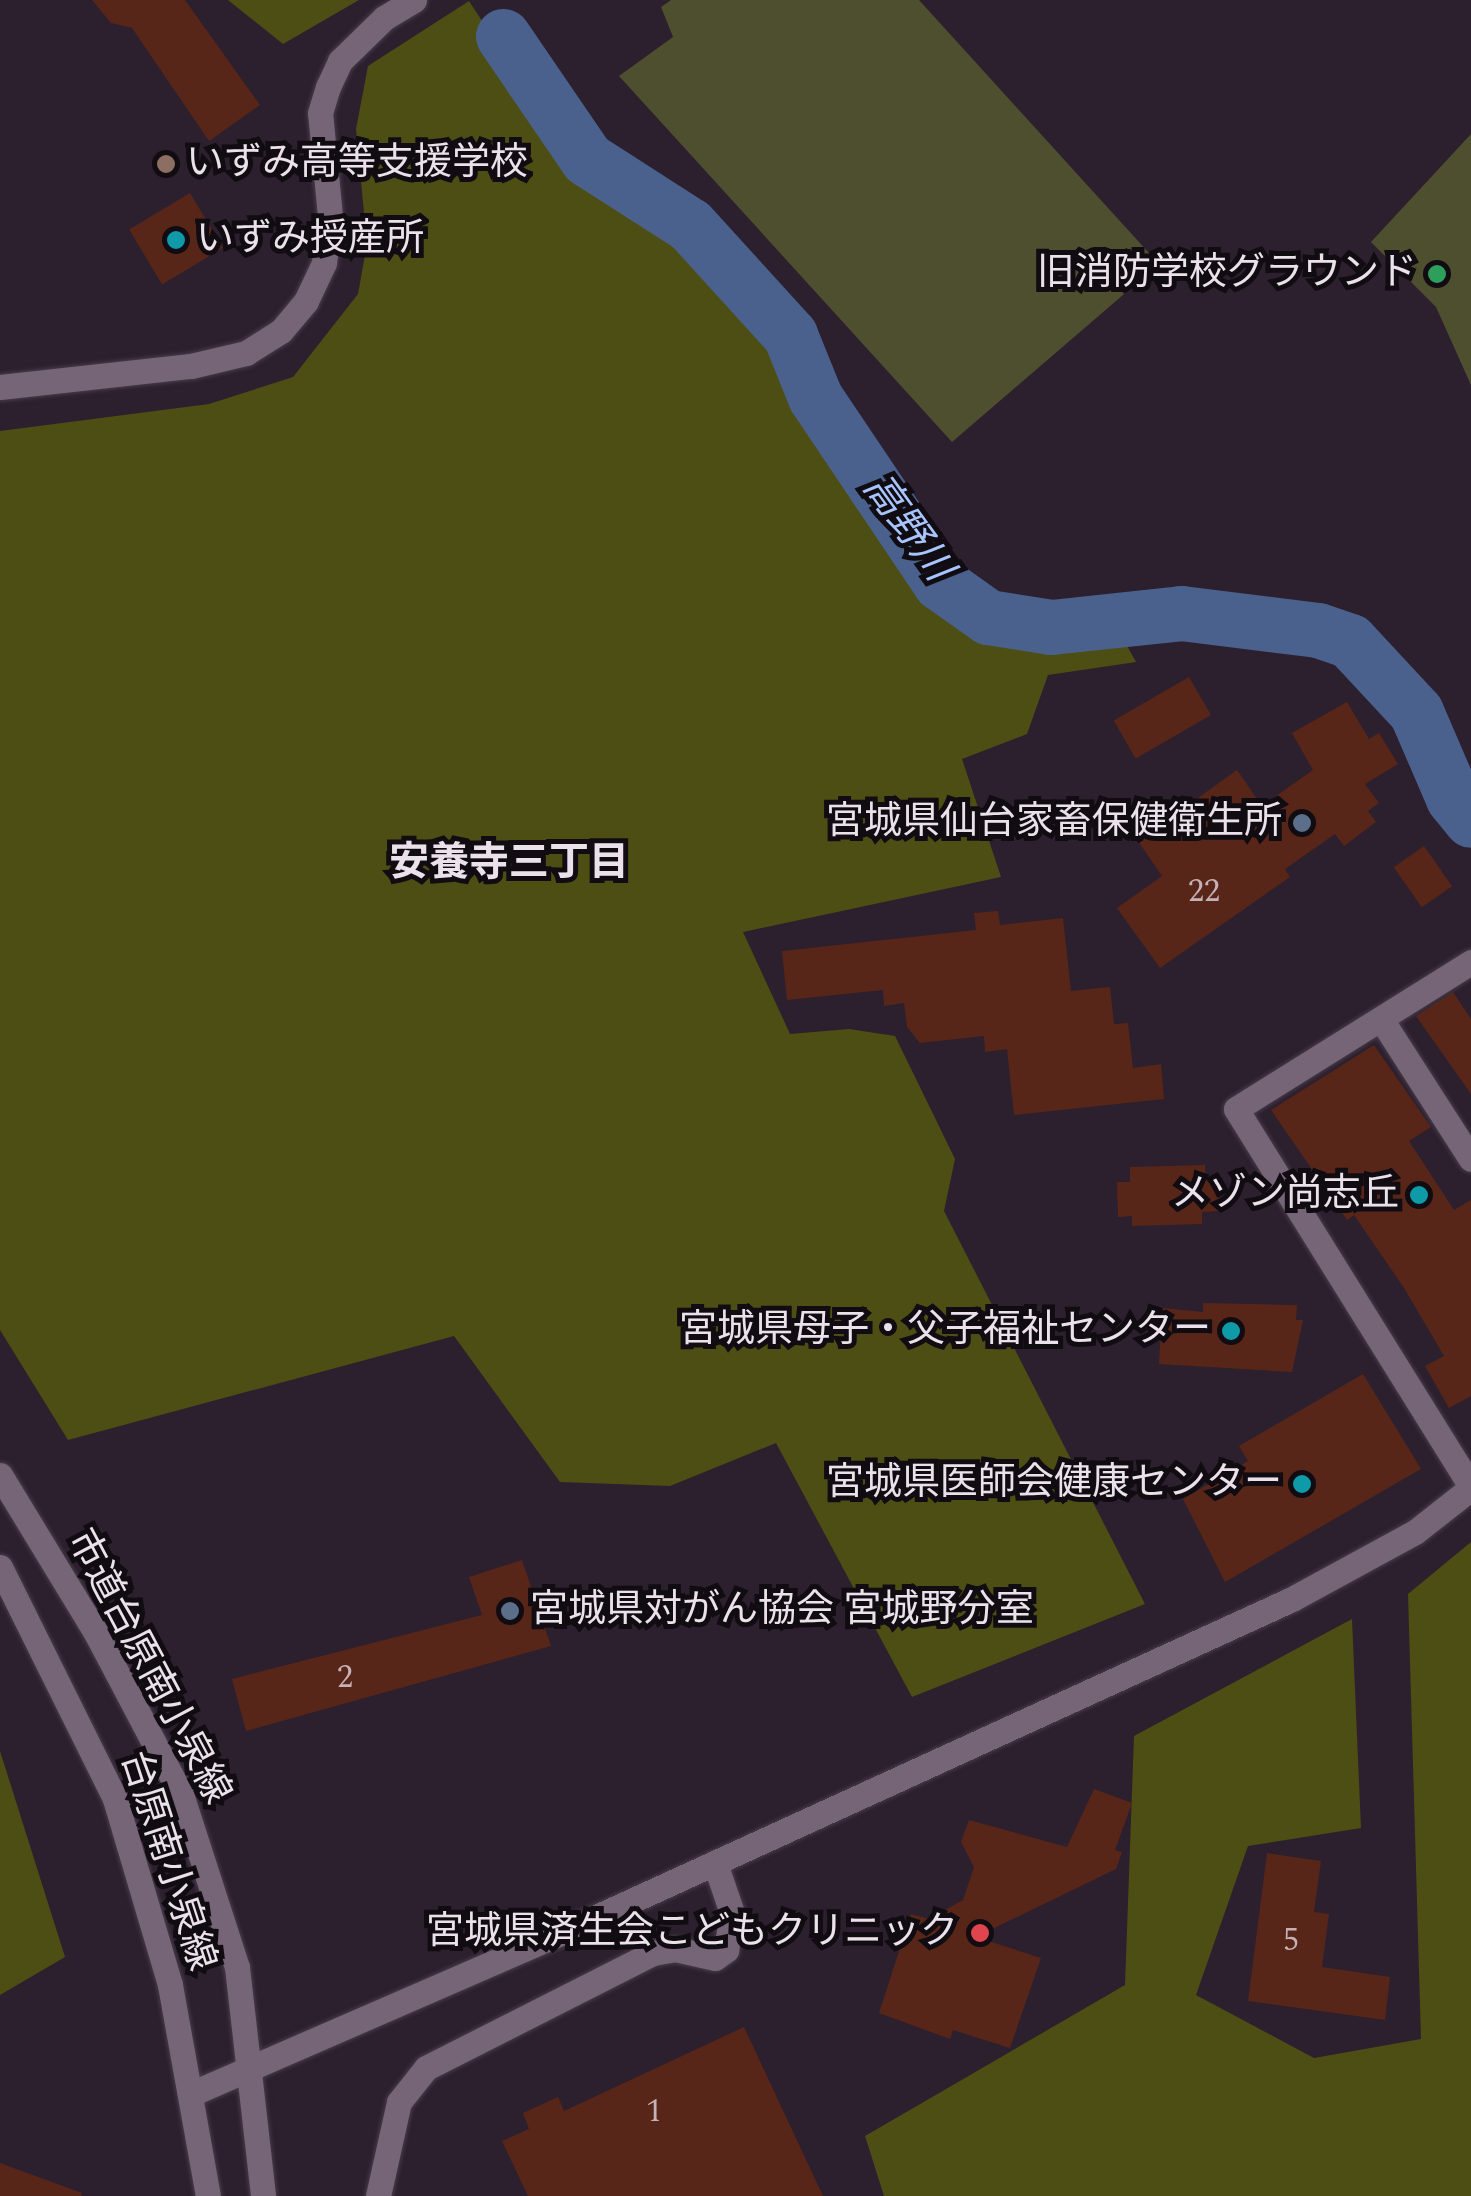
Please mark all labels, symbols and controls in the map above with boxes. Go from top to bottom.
place label: いずみ高等支援学校 [186,141,528,187]
marker: いずみ高等支援学校 [155,153,177,175]
place label: いずみ授産所 [196,217,424,263]
marker: いずみ授産所 [165,229,187,251]
place label: 旧消防学校グラウンド [1037,251,1417,297]
marker: 旧消防学校グラウンド [1426,263,1448,285]
water label: 高野川 [852,465,962,591]
place label: 宮城県仙台家畜保健衛生所 [826,800,1282,846]
marker: 宮城県仙台家畜保健衛生所 [1291,812,1313,834]
district label: 安養寺三丁目 [389,840,629,888]
house number: 22 [1188,873,1220,911]
place label: メゾン尚志丘 [1171,1172,1399,1218]
marker: メゾン尚志丘 [1408,1184,1430,1206]
place label: 宮城県母子・父子福祉センター [679,1308,1211,1354]
marker: 宮城県母子・父子福祉センター [1220,1320,1242,1342]
place label: 宮城県医師会健康センター [826,1461,1282,1507]
marker: 宮城県医師会健康センター [1291,1473,1313,1495]
street label: 市道台原南小泉線 [57,1522,239,1812]
place label: 宮城県対がん協会 宮城野分室 [530,1588,1033,1634]
marker: 宮城県対がん協会 宮城野分室 [499,1600,521,1622]
house number: 2 [337,1659,353,1697]
street label: 台原南小泉線 [110,1746,224,1976]
place label: 宮城県済生会こどもクリニック [426,1910,958,1956]
marker: 宮城県済生会こどもクリニック [967,1920,993,1946]
house number: 5 [1283,1922,1299,1960]
house number: 1 [646,2093,662,2131]

